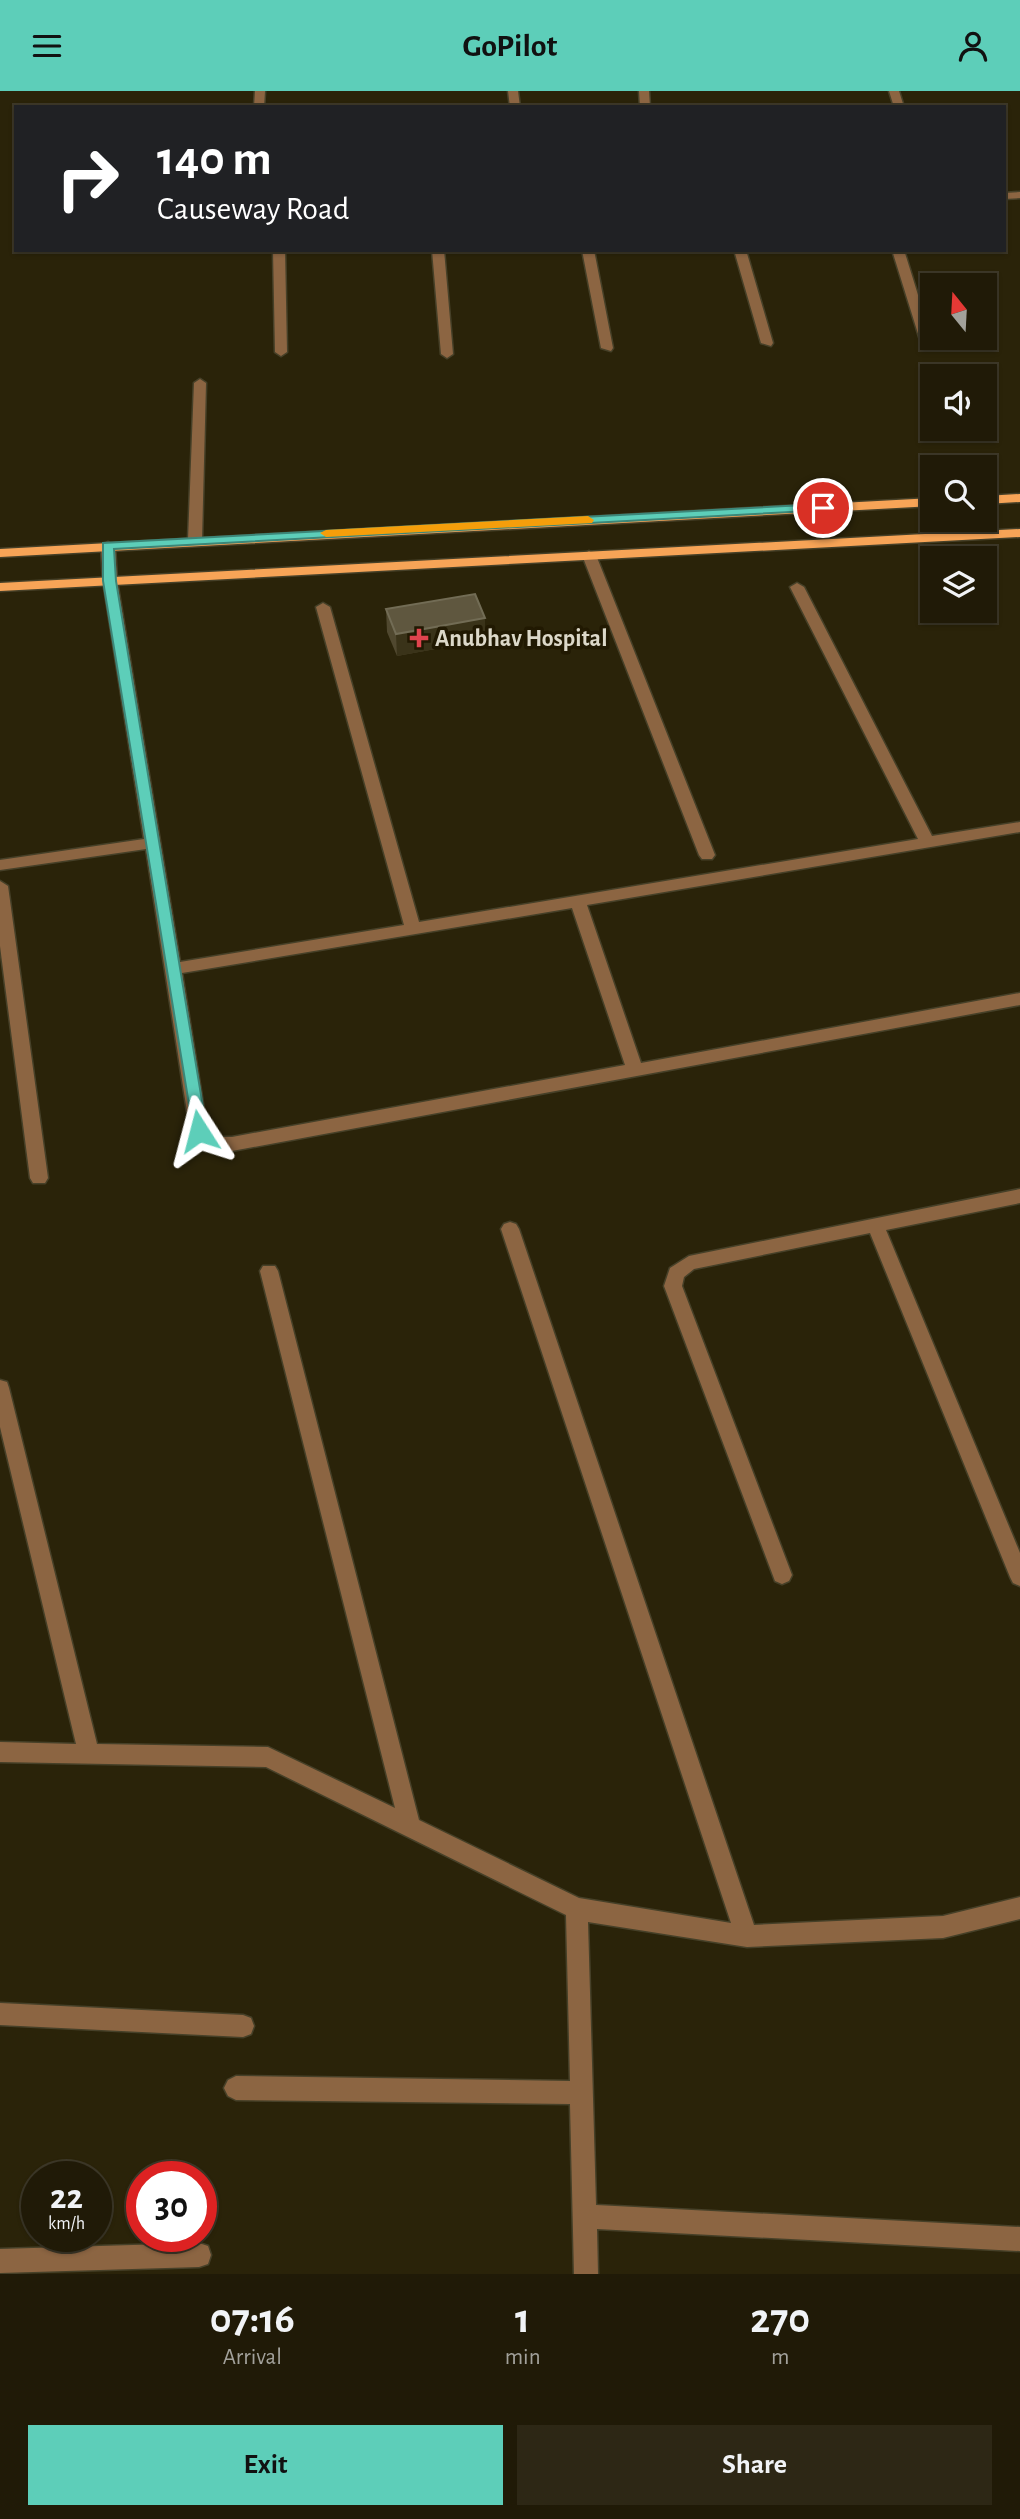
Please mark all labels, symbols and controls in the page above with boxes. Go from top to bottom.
icon: menu [28,27,66,65]
icon: person [954,27,992,65]
text: GoPilot [463,30,557,62]
icon: right [42,133,133,224]
text: 140 m [157,135,272,184]
text: Causeway Road [157,193,349,225]
north arrow [920,273,998,350]
map controls [920,273,997,623]
button: sound [920,364,997,441]
button: search [920,455,997,532]
pin [793,478,853,538]
icon: arrive [804,489,842,527]
button: layers [920,546,997,623]
place label: Anubhav Hospital [435,627,607,651]
marker: Anubhav Hospital [409,628,429,648]
position arrow [162,1094,236,1168]
speed limit sign: 30 [126,2161,217,2252]
text: 22 [50,2180,83,2215]
text: km/h [48,2215,85,2233]
text: 07:16 [210,2298,295,2340]
text: 1 [515,2298,530,2340]
text: 270 [750,2298,810,2340]
text: Arrival [223,2346,282,2369]
text: min [505,2346,541,2369]
text: m [771,2346,789,2369]
button: Exit [28,2425,503,2505]
button: Share [517,2425,992,2505]

